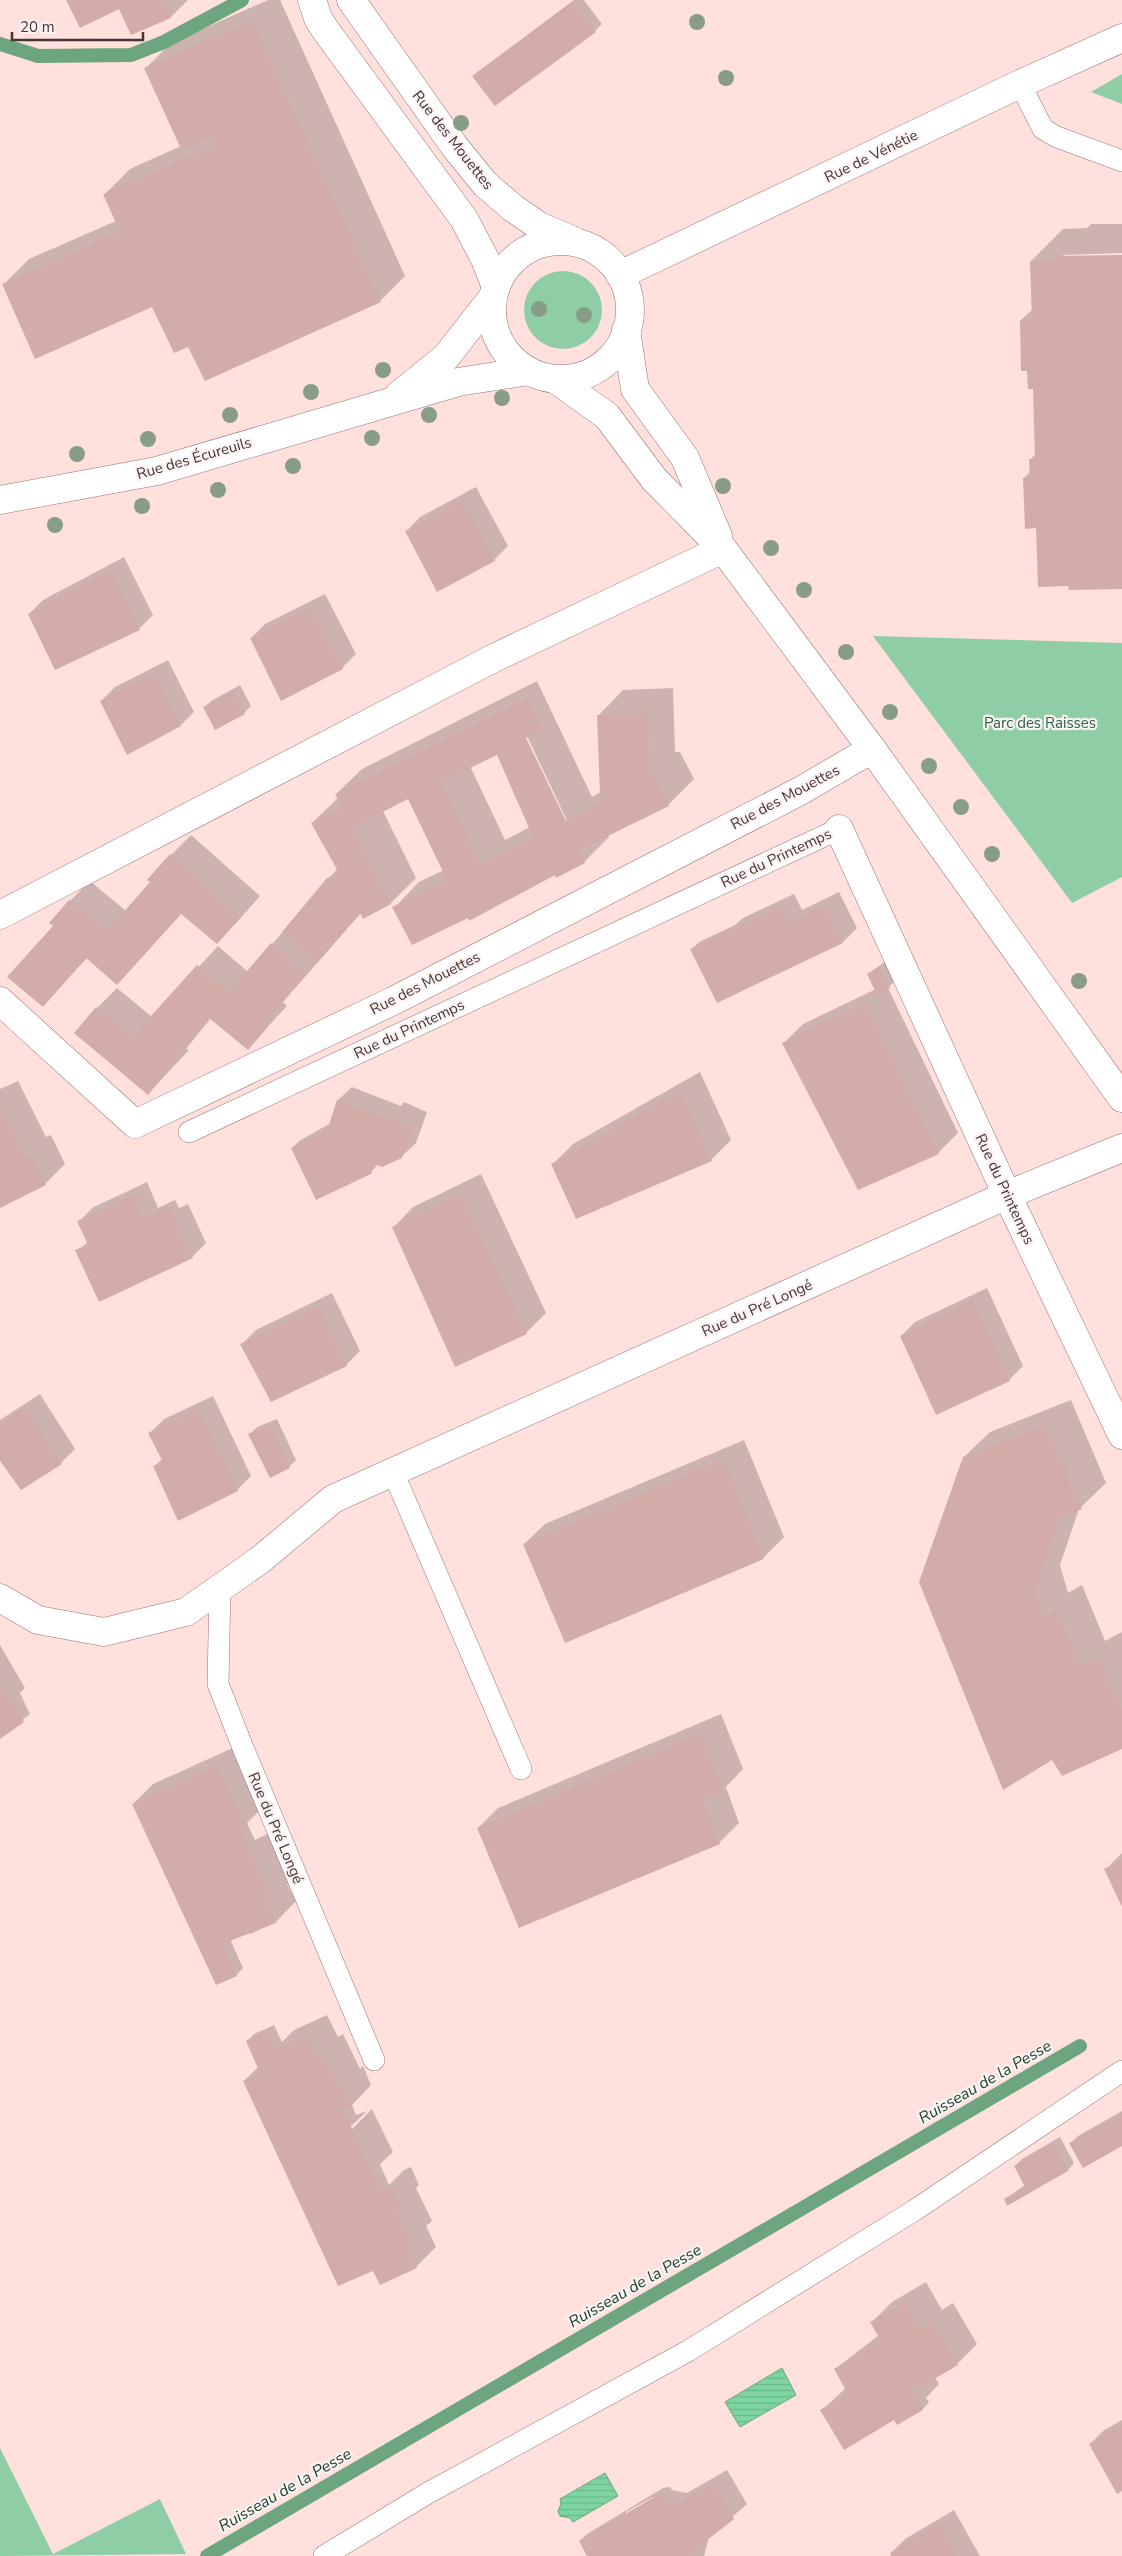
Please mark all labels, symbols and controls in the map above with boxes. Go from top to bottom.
scale bar [12,10,144,42]
text: 20 m [20,17,55,37]
street label: Rue des Mouettes [408,86,498,194]
street label: Rue de Vénétie [821,125,921,187]
street label: Rue des Écureuils [134,432,254,484]
park label: Parc des Raisses [984,713,1096,733]
street label: Rue des Mouettes [727,760,843,834]
street label: Rue du Printemps [717,824,835,892]
street label: Rue des Mouettes [367,947,483,1019]
street label: Rue du Printemps [350,995,468,1063]
street label: Rue du Printemps [971,1130,1039,1248]
street label: Rue du Pré Longé [698,1275,816,1341]
street label: Rue du Pré Longé [243,1769,309,1887]
water label: Ruisseau de la Pesse [914,2035,1056,2129]
water label: Ruisseau de la Pesse [564,2239,706,2333]
water label: Ruisseau de la Pesse [214,2443,356,2537]

